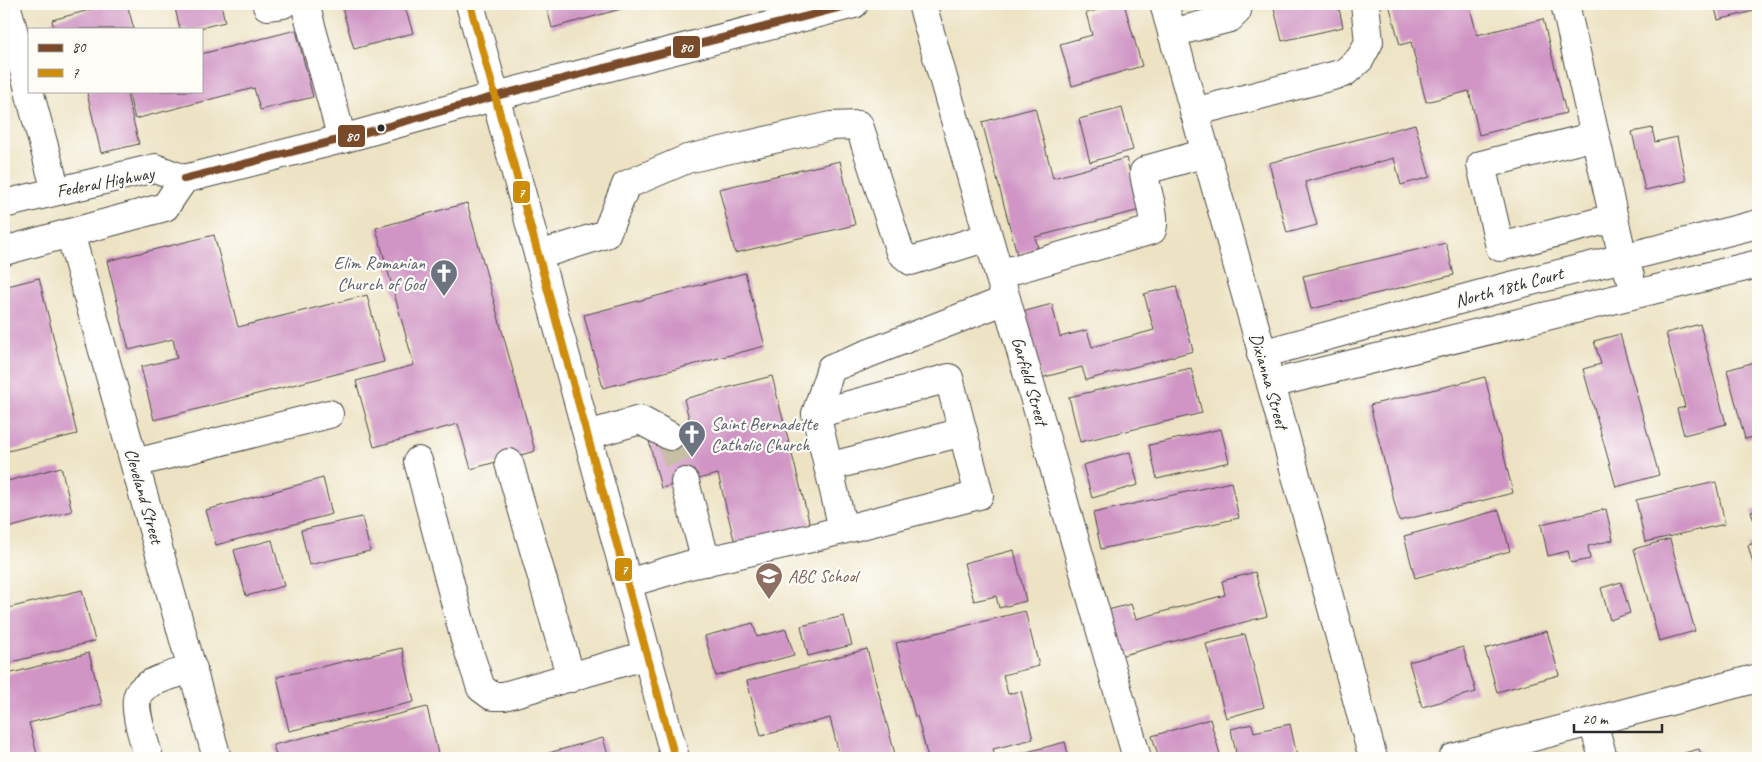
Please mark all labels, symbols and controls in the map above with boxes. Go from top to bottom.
legend [28,28,202,92]
line badge: 80 [672,35,701,59]
text: 80 [72,38,87,57]
text: 80 [680,39,694,56]
text: 7 [72,64,80,83]
unlabelled marker [376,123,386,133]
line badge: 80 [337,124,366,148]
text: 80 [346,128,360,145]
street label: Federal Highway [54,161,157,202]
line badge: 7 [512,180,531,204]
text: 7 [518,184,526,201]
place label: Elim Romanian Church of God [334,252,428,295]
church icon: Elim Romanian Church of God [429,258,459,297]
street label: North 18th Court [1453,262,1567,312]
street label: Dixianna Street [1245,331,1294,434]
street label: Garfield Street [1007,334,1054,431]
place label: Saint Bernadette Catholic Church [711,413,819,456]
church icon: Saint Bernadette Catholic Church [677,419,707,458]
street label: Cleveland Street [120,446,169,548]
line badge: 7 [614,557,633,582]
text: 7 [621,561,629,578]
school or university icon: ABC School [754,561,784,600]
place label: ABC School [788,565,861,587]
scale bar [1574,702,1662,734]
text: 20 m [1582,710,1609,729]

